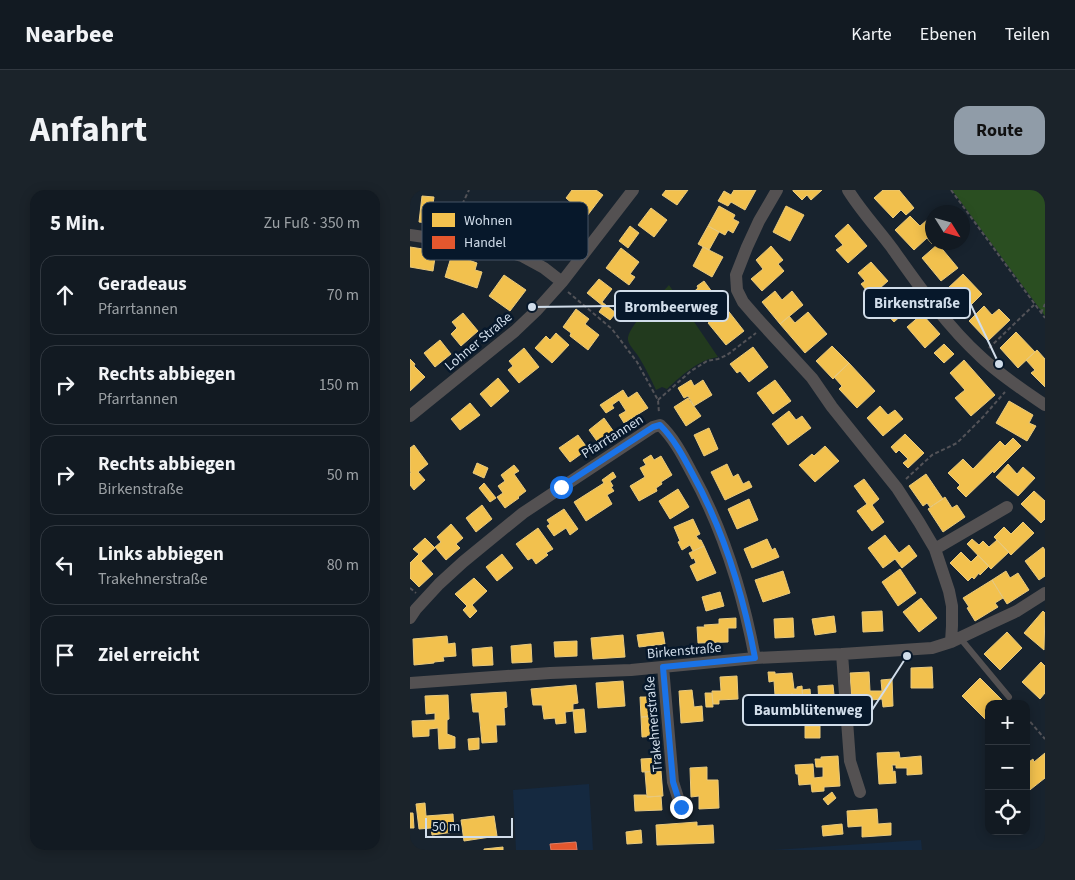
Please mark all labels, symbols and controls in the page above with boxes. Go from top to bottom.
text: Nearbee [25,17,114,52]
text: Karte [851,22,892,47]
text: Ebenen [920,22,977,47]
text: Teilen [1005,22,1050,47]
text: Anfahrt [30,105,147,155]
button: Route [954,106,1045,155]
legend [422,202,588,260]
north arrow [925,205,970,250]
text: 5 Min. [50,208,105,238]
text: Wohnen [464,211,512,231]
text: Zu Fuß · 350 m [264,212,360,234]
text: Handel [464,233,507,253]
text: Geradeaus [98,271,187,298]
icon: ahead [51,281,79,309]
text: 70 m [327,284,359,306]
callout: Birkenstraße [864,288,970,318]
callout: Brombeerweg [615,291,728,321]
text: Birkenstraße [874,293,960,314]
text: Brombeerweg [624,297,718,318]
text: Pfarrtannen [98,298,178,320]
street label: Lohner Straße [441,308,517,376]
text: Rechts abbiegen [98,361,236,388]
icon: right [51,371,79,399]
text: 150 m [319,374,359,396]
text: Pfarrtannen [98,388,178,410]
street label: Pfarrtannen [578,410,647,464]
text: Rechts abbiegen [98,451,236,478]
icon: right [51,461,79,489]
text: 50 m [327,464,359,486]
route start [550,476,573,499]
text: Birkenstraße [98,478,183,500]
text: Links abbiegen [98,541,224,568]
icon: left [51,551,79,579]
text: 80 m [327,554,359,576]
text: Trakehnerstraße [98,568,208,590]
street label: Birkenstraße [646,638,722,664]
icon: arrive [51,641,79,669]
text: Ziel erreicht [98,642,199,669]
street label: Trakehnerstraße [640,675,668,773]
callout: Baumblütenweg [743,695,872,725]
text: Baumblütenweg [754,700,862,721]
map controls [985,700,1030,835]
button: + [985,700,1030,745]
button: − [985,745,1030,790]
button: locate [985,790,1030,835]
route end [670,796,693,819]
scale bar [425,815,512,838]
text: 50 m [432,817,460,837]

